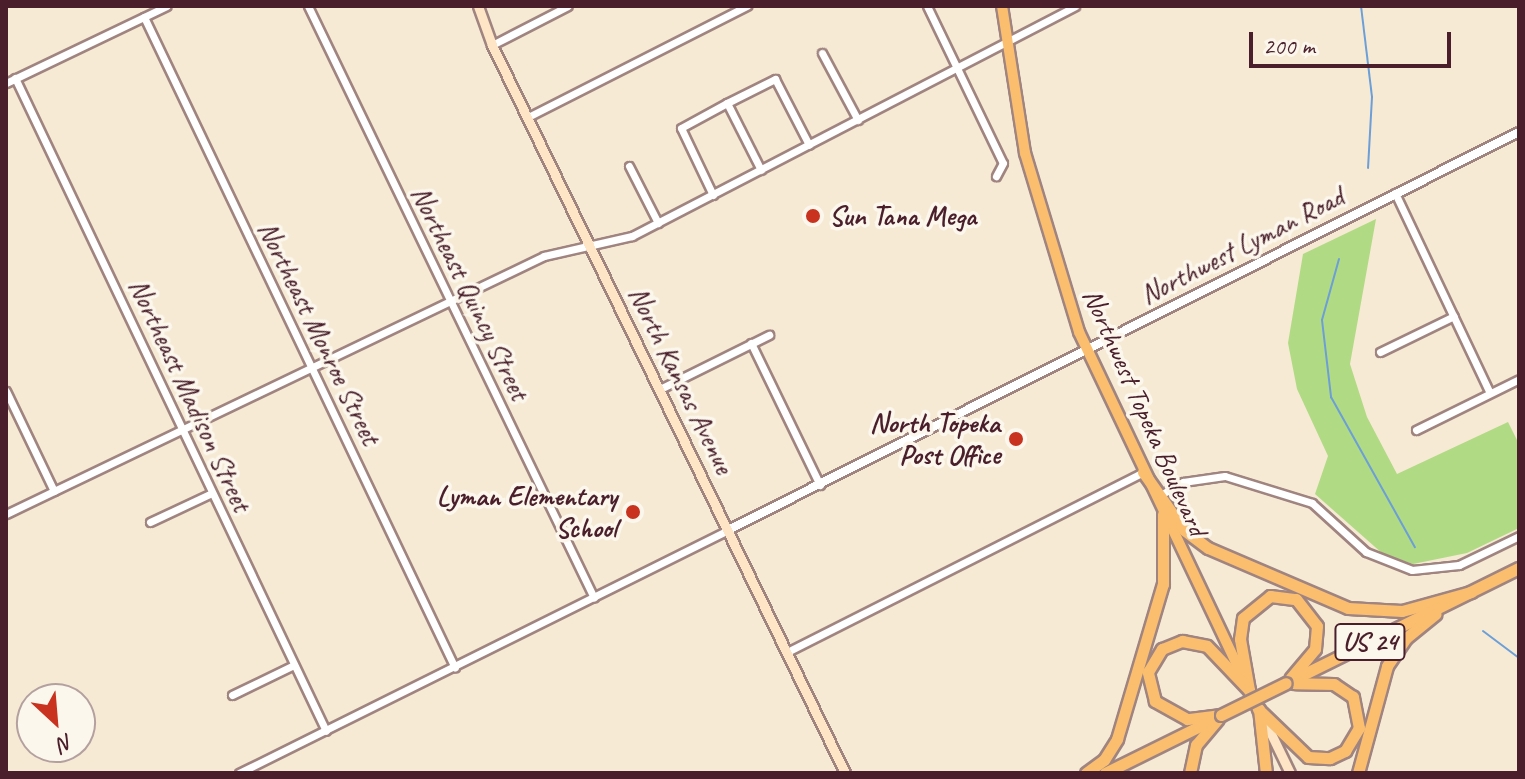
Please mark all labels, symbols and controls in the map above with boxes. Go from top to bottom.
scale bar [1253,16,1455,66]
text: 200 m [1263,31,1315,61]
street label: Northeast Quincy Street [404,180,536,406]
street label: Northwest Lyman Road [1134,180,1350,312]
place label: Sun Tana Mega [829,199,978,233]
marker: Sun Tana Mega [804,207,822,225]
street label: Northeast Monroe Street [250,216,388,450]
street label: Northeast Madison Street [121,273,259,517]
street label: North Kansas Avenue [621,281,741,479]
street label: Northwest Topeka Boulevard [1075,283,1215,541]
place label: North Topeka Post Office [871,406,1000,472]
marker: North Topeka Post Office [1007,430,1025,448]
place label: Lyman Elementary School [438,479,617,545]
marker: Lyman Elementary School [624,503,642,521]
road number: US 24 [1334,620,1406,664]
north arrow [16,683,96,763]
text: N [53,727,78,758]

